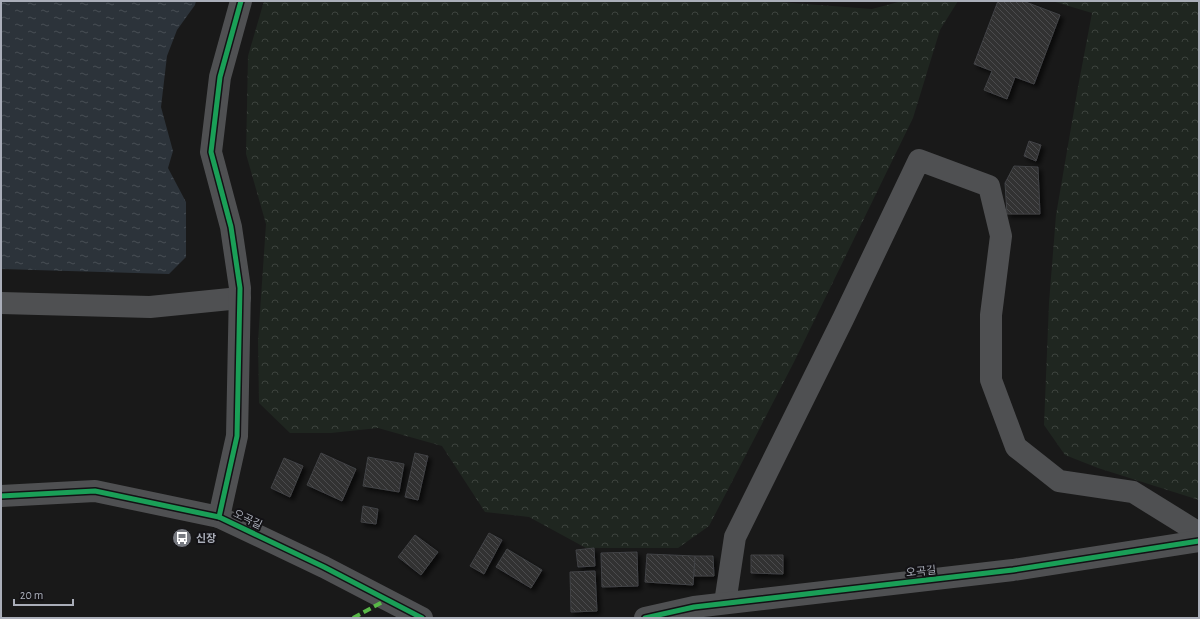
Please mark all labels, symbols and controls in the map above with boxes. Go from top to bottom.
street label: 오곡길 [232,508,264,531]
bus stop icon: 신장 [171,527,193,549]
place label: 신장 [196,533,216,544]
street label: 오곡길 [905,564,937,579]
scale bar [14,581,73,607]
text: 20 m [20,589,43,601]

